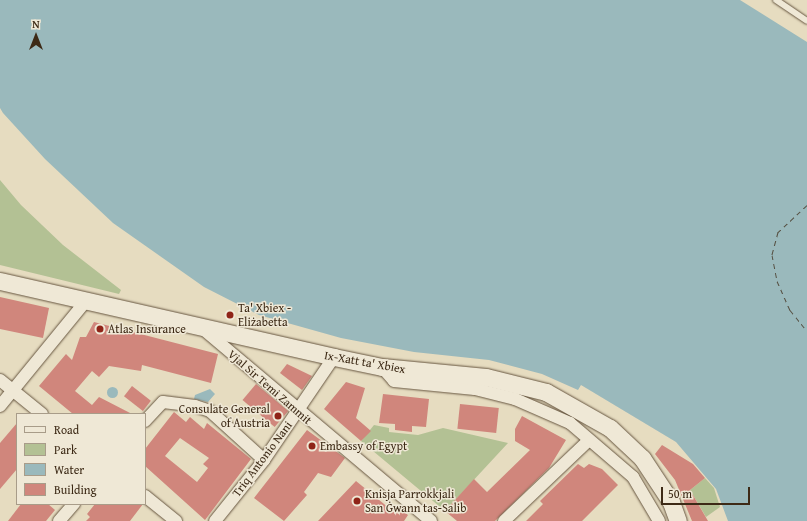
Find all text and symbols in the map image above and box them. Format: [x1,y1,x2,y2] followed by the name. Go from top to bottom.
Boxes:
[16,16,56,56] north arrow
[32,16,40,32] text: N
[238,301,291,329] place label: Ta' Xbiex - Eliżabetta
[225,310,235,320] marker: Ta' Xbiex - Eliżabetta
[108,322,186,336] place label: Atlas Insurance
[95,324,105,334] marker: Atlas Insurance
[225,347,315,427] street label: Vjal Sir Temi Zammit
[323,348,407,376] street label: Ix-Xatt ta' Xbiex
[179,402,270,430] place label: Consulate General of Austria
[273,411,283,421] marker: Consulate General of Austria
[16,413,146,505] legend
[229,418,295,500] street label: Triq Antonio Nani
[54,421,79,438] text: Road
[320,439,407,453] place label: Embassy of Egypt
[54,441,77,458] text: Park
[307,441,317,451] marker: Embassy of Egypt
[54,461,84,478] text: Water
[663,479,752,505] scale bar
[54,481,97,498] text: Building
[668,485,692,502] text: 50 m
[365,487,466,515] place label: Knisja Parrokkjali San Ġwann tas-Salib
[352,496,362,506] marker: Knisja Parrokkjali San Ġwann tas-Salib

